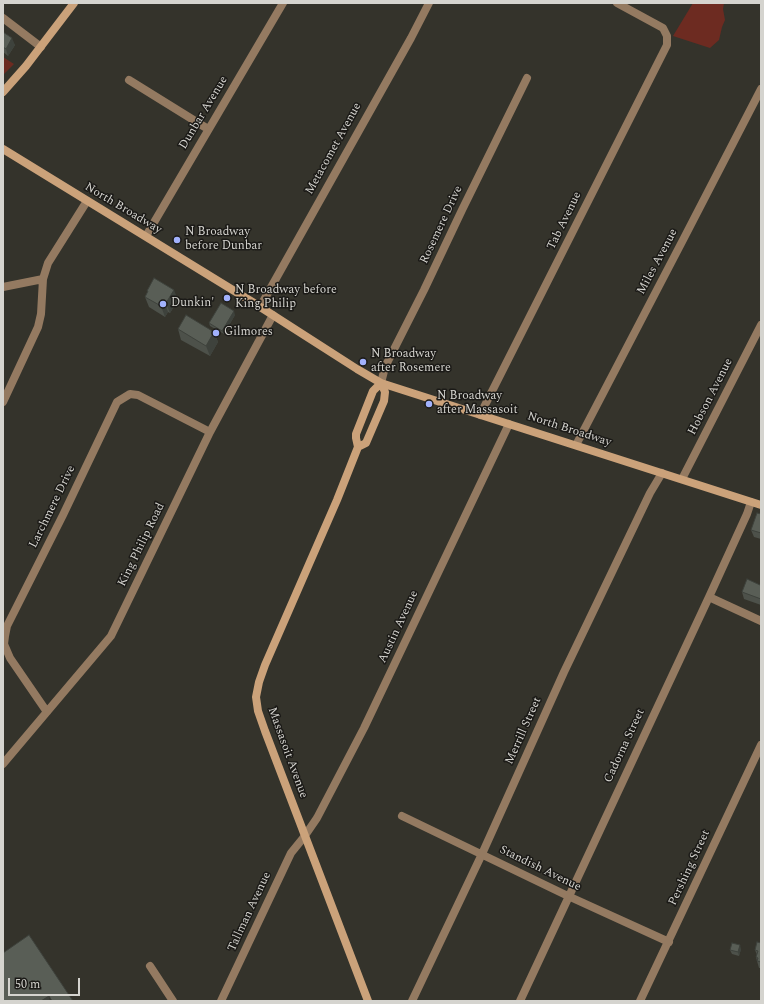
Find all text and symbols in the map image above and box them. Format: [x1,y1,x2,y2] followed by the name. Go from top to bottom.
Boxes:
[176,74,232,152] street label: Dunbar Avenue
[303,101,365,197] street label: Metacomet Avenue
[82,180,164,238] street label: North Broadway
[418,184,466,266] street label: Rosemere Drive
[545,190,585,252] street label: Tab Avenue
[185,226,262,254] place label: N Broadway before Dunbar
[635,227,681,297] street label: Miles Avenue
[172,235,182,245] marker: N Broadway before Dunbar
[235,284,337,312] place label: N Broadway before King Philip
[222,293,232,303] marker: N Broadway before King Philip
[171,297,214,311] place label: Dunkin'
[158,299,168,309] marker: Dunkin'
[224,326,273,340] place label: Gilmores
[211,328,221,338] marker: Gilmores
[371,348,451,376] place label: N Broadway after Rosemere
[685,356,737,438] street label: Hobson Avenue
[358,357,368,367] marker: N Broadway after Rosemere
[437,390,518,418] place label: N Broadway after Massasoit
[424,399,434,409] marker: N Broadway after Massasoit
[525,410,613,450] street label: North Broadway
[27,463,79,551] street label: Larchmere Drive
[116,501,168,589] street label: King Philip Road
[376,589,422,665] street label: Austin Avenue
[503,695,545,767] street label: Merrill Street
[264,706,310,800] street label: Massasoit Avenue
[602,707,648,785] street label: Cadorna Street
[666,828,714,908] street label: Pershing Street
[497,843,583,895] street label: Standish Avenue
[225,870,275,954] street label: Tallman Avenue
[10,970,82,996] scale bar
[15,975,40,994] text: 50 m

